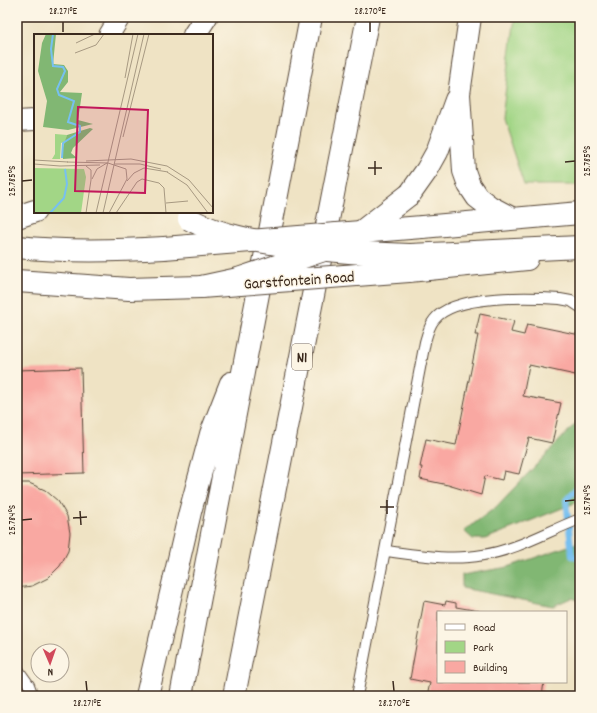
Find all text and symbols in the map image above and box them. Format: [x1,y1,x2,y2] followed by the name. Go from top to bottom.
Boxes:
[49,5,78,19] text: 28.271°E
[354,5,386,19] text: 28.270°E
[34,34,213,213] inset map
[581,146,595,176] text: 25.785°S
[6,166,20,196] text: 25.785°S
[243,266,355,297] street label: Garstfontein Road
[292,344,312,370] road number: N1
[581,485,595,515] text: 25.784°S
[6,505,20,535] text: 25.784°S
[437,611,567,683] legend
[473,620,495,637] text: Road
[473,640,494,657] text: Park
[30,643,70,683] north arrow
[473,660,508,677] text: Building
[47,663,53,679] text: N
[73,697,102,711] text: 28.271°E
[378,697,410,711] text: 28.270°E

